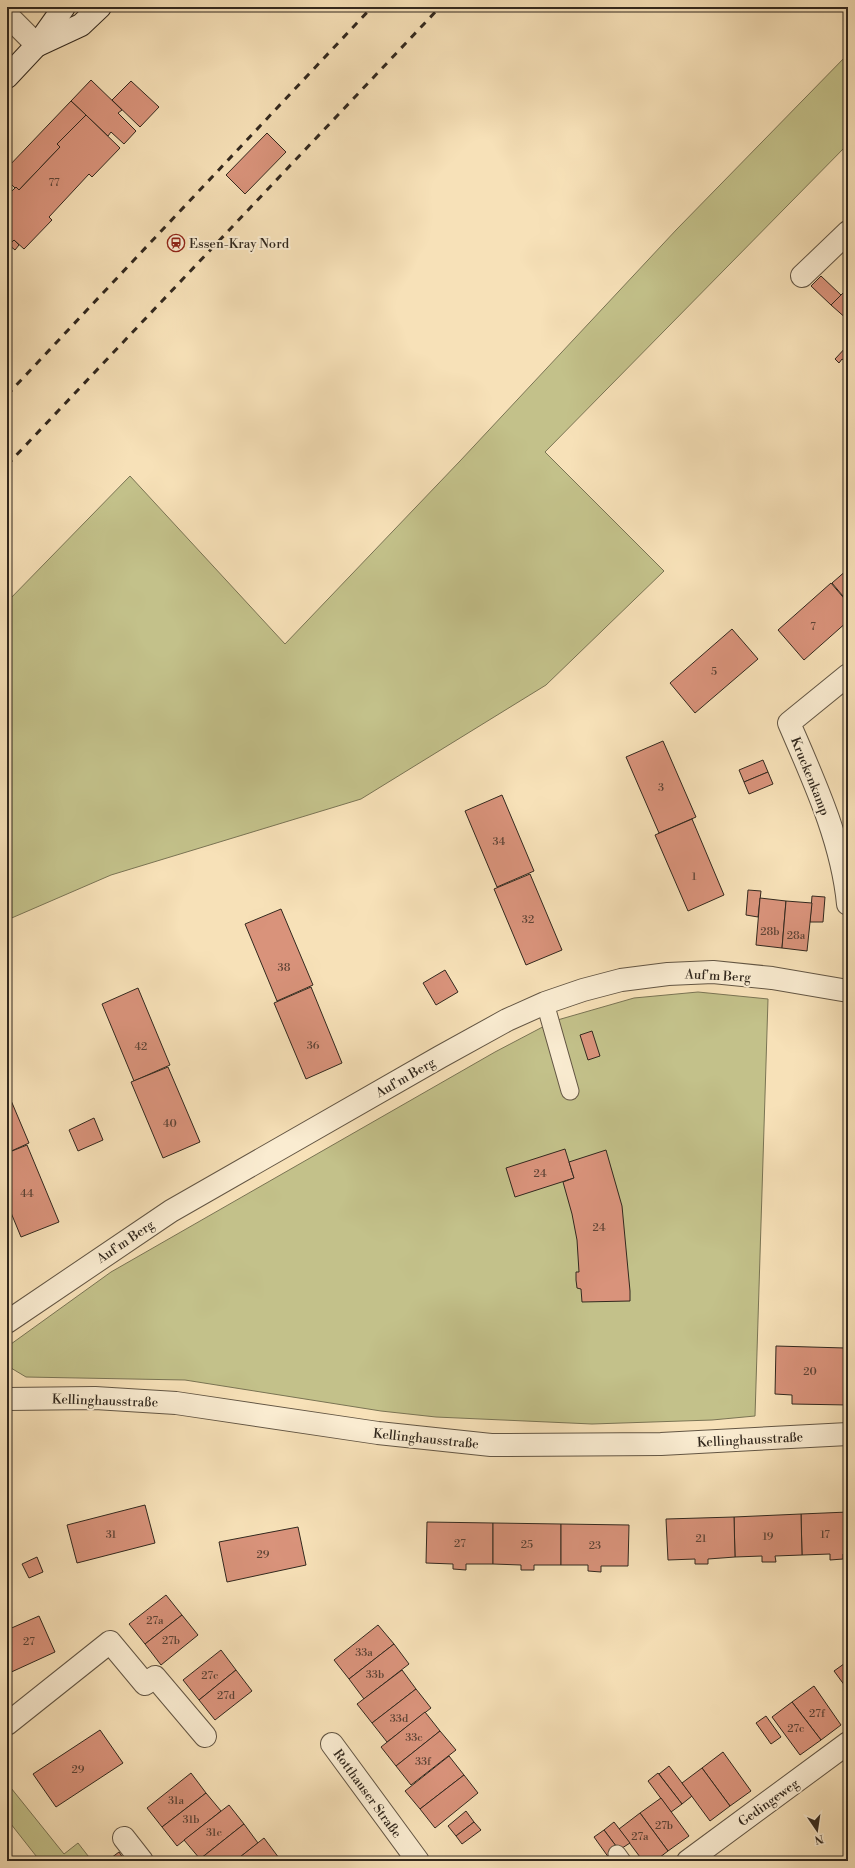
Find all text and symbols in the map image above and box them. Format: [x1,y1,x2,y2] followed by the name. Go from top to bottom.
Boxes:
[48,176,60,190] house number: 77
[166,233,186,253] station icon: Essen-Kray Nord
[189,236,290,252] place label: Essen-Kray Nord
[810,620,816,634] house number: 7
[711,665,717,679] house number: 5
[787,735,833,818] street label: Kruckenkamp
[658,781,664,795] house number: 3
[493,835,506,849] house number: 34
[692,870,697,884] house number: 1
[522,913,534,927] house number: 32
[760,925,780,939] house number: 28b
[787,929,806,943] house number: 28a
[278,961,291,975] house number: 38
[684,966,752,986] street label: Auf'm Berg
[307,1039,320,1053] house number: 36
[135,1040,147,1054] house number: 42
[372,1054,438,1102] street label: Auf'm Berg
[163,1117,177,1131] house number: 40
[534,1167,547,1181] house number: 24
[20,1187,34,1201] house number: 44
[93,1217,158,1267] street label: Auf'm Berg
[593,1221,606,1235] house number: 24
[803,1365,817,1379] house number: 20
[52,1391,159,1411] street label: Kellinghausstraße
[372,1425,480,1453] street label: Kellinghausstraße
[697,1429,804,1451] street label: Kellinghausstraße
[106,1528,117,1542] house number: 31
[820,1528,830,1542] house number: 17
[762,1530,774,1544] house number: 19
[695,1532,707,1546] house number: 21
[454,1537,466,1551] house number: 27
[521,1538,533,1552] house number: 25
[589,1539,601,1553] house number: 23
[257,1548,270,1562] house number: 29
[146,1614,164,1628] house number: 27a
[162,1634,180,1648] house number: 27b
[23,1635,35,1649] house number: 27
[355,1646,373,1660] house number: 33a
[366,1668,384,1682] house number: 33b
[201,1669,219,1683] house number: 27c
[217,1689,236,1703] house number: 27d
[809,1707,826,1721] house number: 27f
[390,1712,409,1726] house number: 33d
[787,1722,805,1736] house number: 27e
[405,1731,423,1745] house number: 33e
[330,1746,405,1841] street label: Rotthauser Straße
[415,1755,432,1769] house number: 33f
[72,1763,85,1777] house number: 29
[735,1775,802,1830] street label: Gedingeweg
[168,1794,184,1808] house number: 31a
[797,1810,837,1850] north arrow
[183,1813,199,1827] house number: 31b
[655,1819,673,1833] house number: 27b
[206,1826,222,1840] house number: 31c
[631,1830,649,1844] house number: 27a
[813,1831,825,1847] text: N

